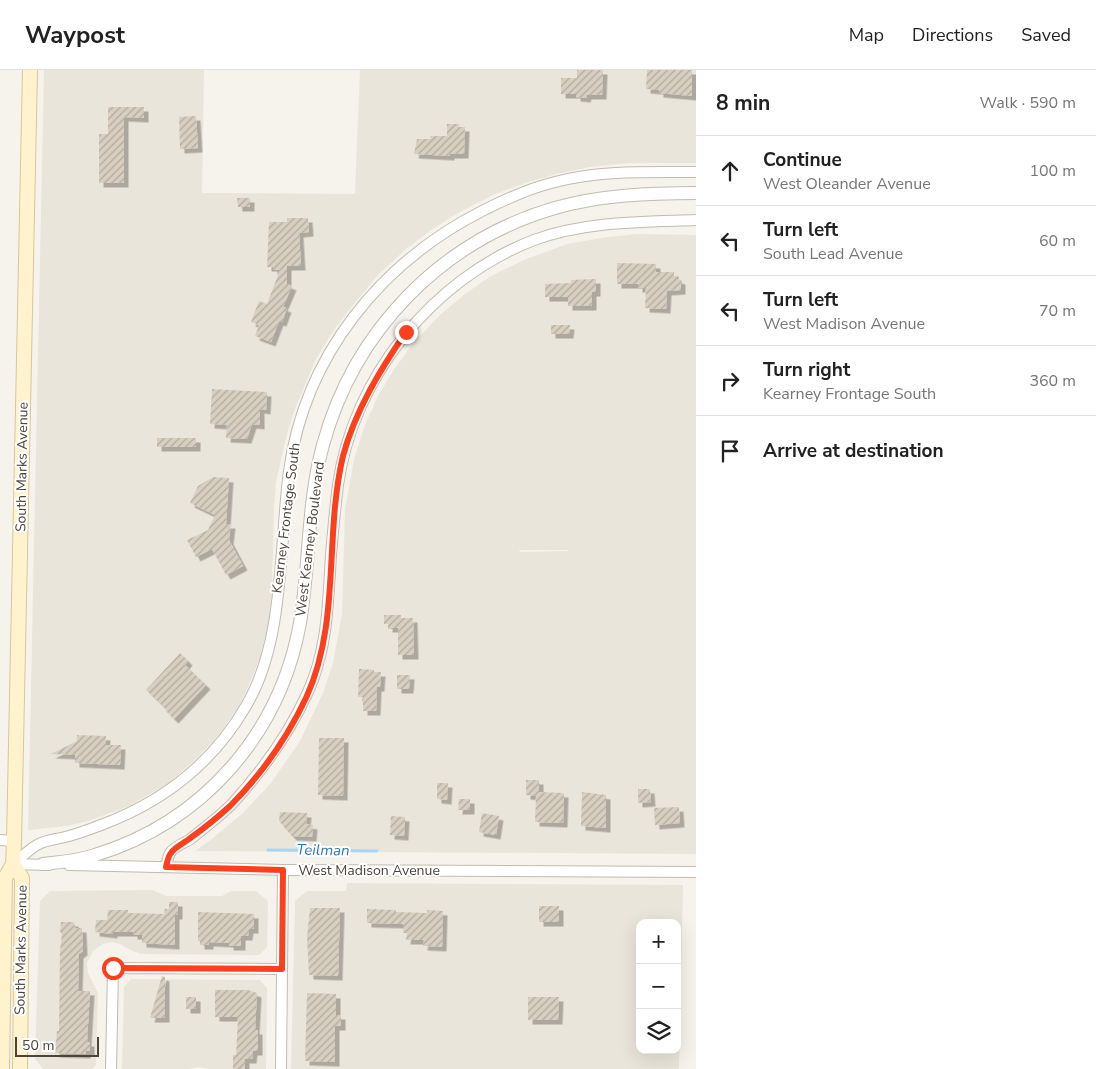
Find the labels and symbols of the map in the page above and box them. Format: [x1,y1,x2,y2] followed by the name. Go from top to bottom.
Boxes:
[395,321,418,344] route end
[11,402,33,532] street label: South Marks Avenue
[267,442,305,594] street label: Kearney Frontage South
[291,460,329,618] street label: West Kearney Boulevard
[296,840,350,860] water label: Teilman
[298,861,440,880] street label: West Madison Avenue
[10,885,32,1015] street label: South Marks Avenue
[102,957,125,980] route start
[15,1034,99,1057] scale bar

